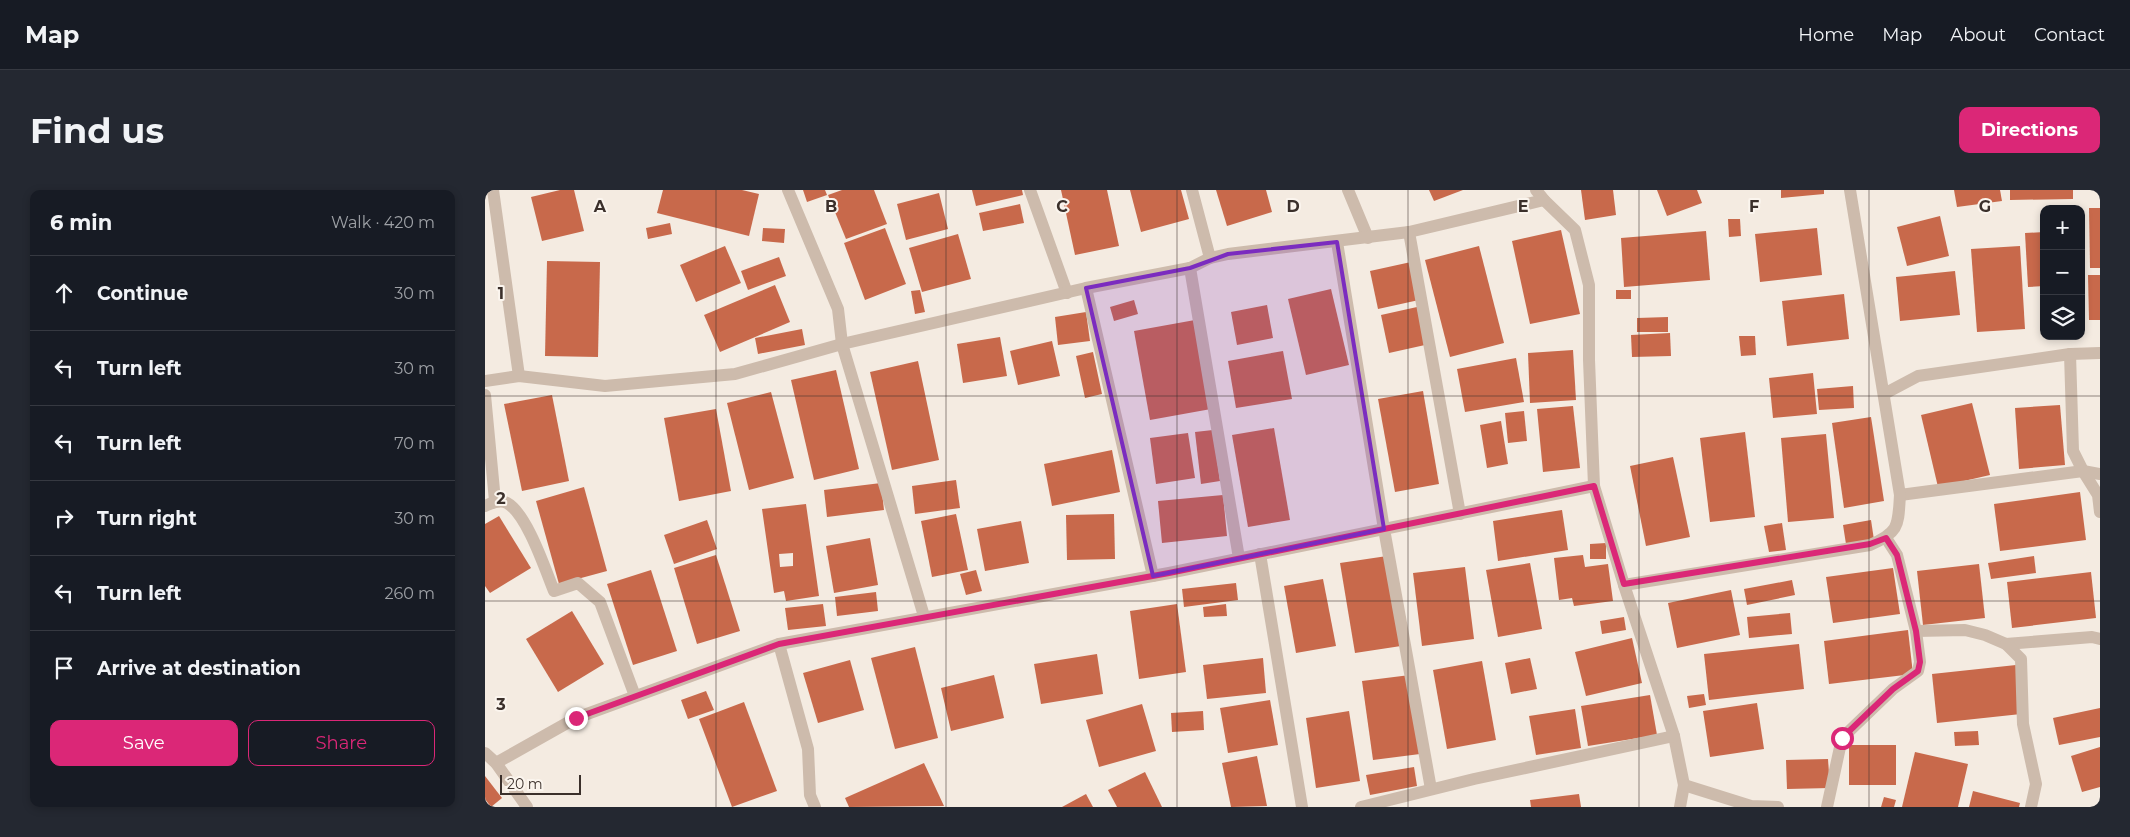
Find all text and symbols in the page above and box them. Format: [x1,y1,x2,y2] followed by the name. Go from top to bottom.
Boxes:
[25,20,79,49] text: Map
[1798,24,1854,46] text: Home
[1882,24,1922,46] text: Map
[1950,24,2006,46] text: About
[2034,24,2105,46] text: Contact
[1959,107,2100,153] button: Directions
[30,109,164,152] text: Find us
[593,197,607,216] text: A
[825,197,837,216] text: B
[1056,197,1068,216] text: C
[1286,197,1300,216] text: D
[1518,197,1528,216] text: E
[1749,197,1759,216] text: F
[1979,197,1991,216] text: G
[2040,205,2085,340] map controls
[2040,205,2085,250] button: +
[50,210,112,235] text: 6 min
[331,213,435,232] text: Walk · 420 m
[2040,250,2085,295] button: −
[50,279,78,307] icon: ahead
[97,282,188,305] text: Continue
[394,284,435,303] text: 30 m
[498,284,504,303] text: 1
[2040,295,2085,340] button: layers
[50,354,78,382] icon: left
[97,357,182,380] text: Turn left
[394,359,435,378] text: 30 m
[50,429,78,457] icon: left
[97,432,182,455] text: Turn left
[394,434,435,453] text: 70 m
[496,489,506,508] text: 2
[50,504,78,532] icon: right
[97,507,197,530] text: Turn right
[394,509,435,528] text: 30 m
[50,579,78,607] icon: left
[97,582,182,605] text: Turn left
[384,584,435,603] text: 260 m
[50,654,78,682] icon: arrive
[97,657,301,680] text: Arrive at destination
[495,695,506,714] text: 3
[565,707,588,730] route end
[50,720,238,766] button: Save
[248,720,435,766] button: Share
[1831,727,1854,750] route start
[500,772,581,795] scale bar
[507,775,543,793] text: 20 m

